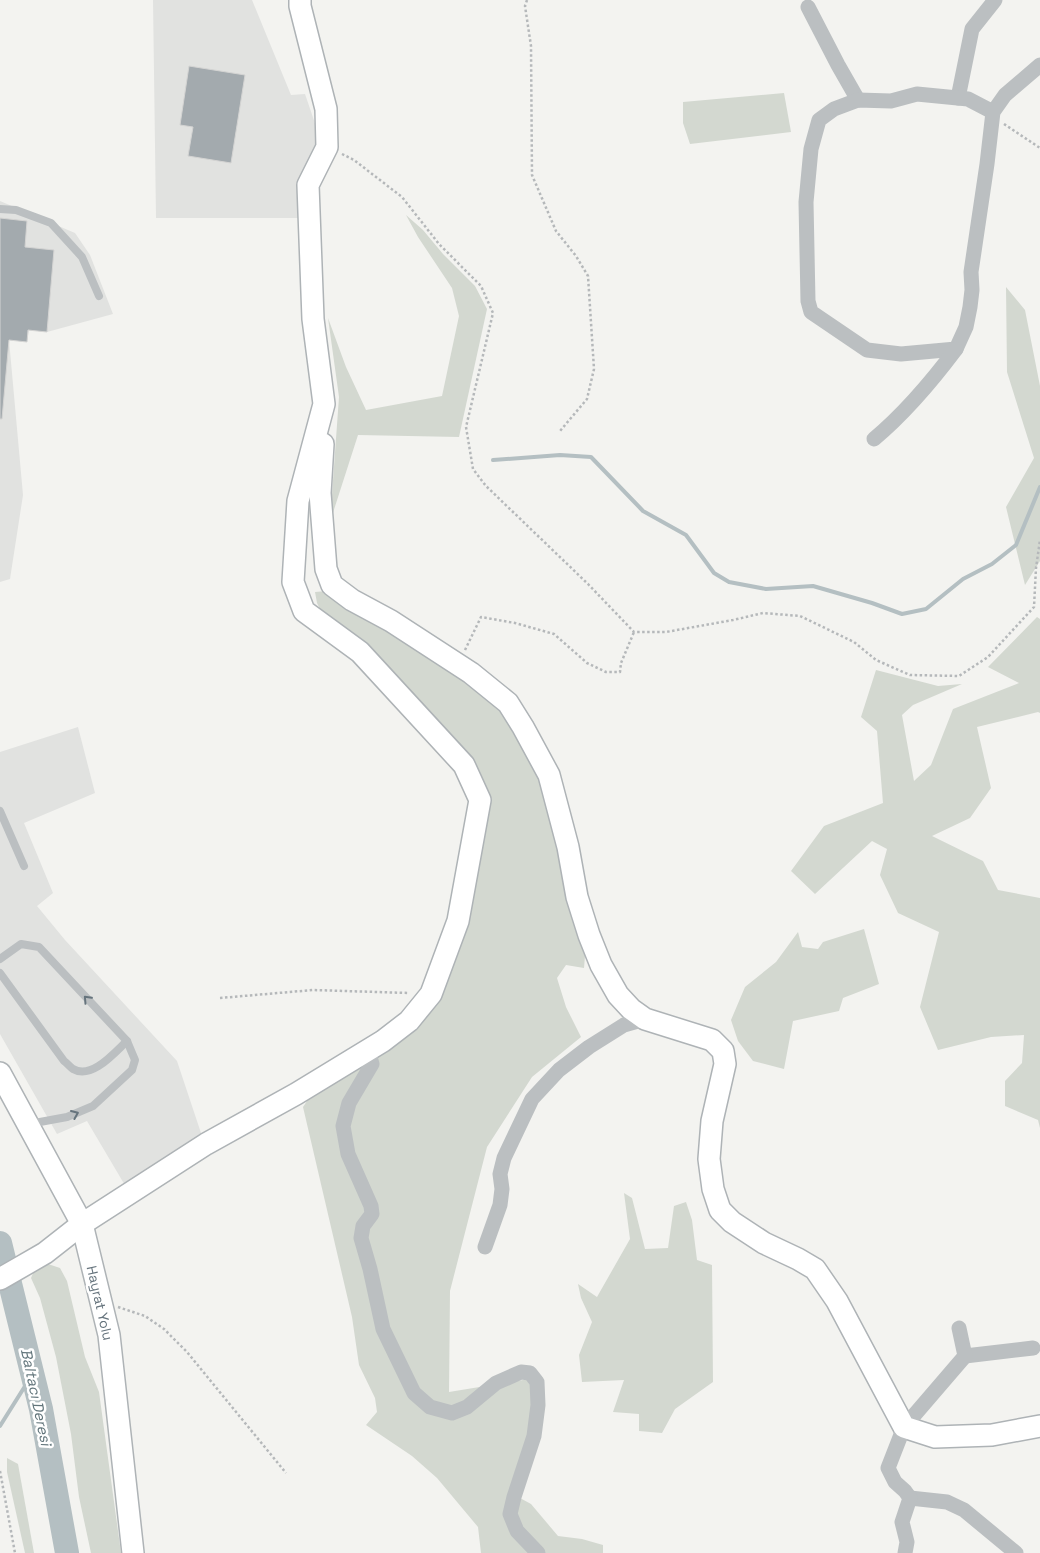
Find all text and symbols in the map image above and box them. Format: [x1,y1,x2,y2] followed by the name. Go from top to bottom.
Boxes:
[84,996,93,1005] one-way arrow
[70,1110,79,1120] one-way arrow
[83,1264,117,1342] street label: Hayrat Yolu
[17,1347,57,1449] water label: Baltacı Deresi

